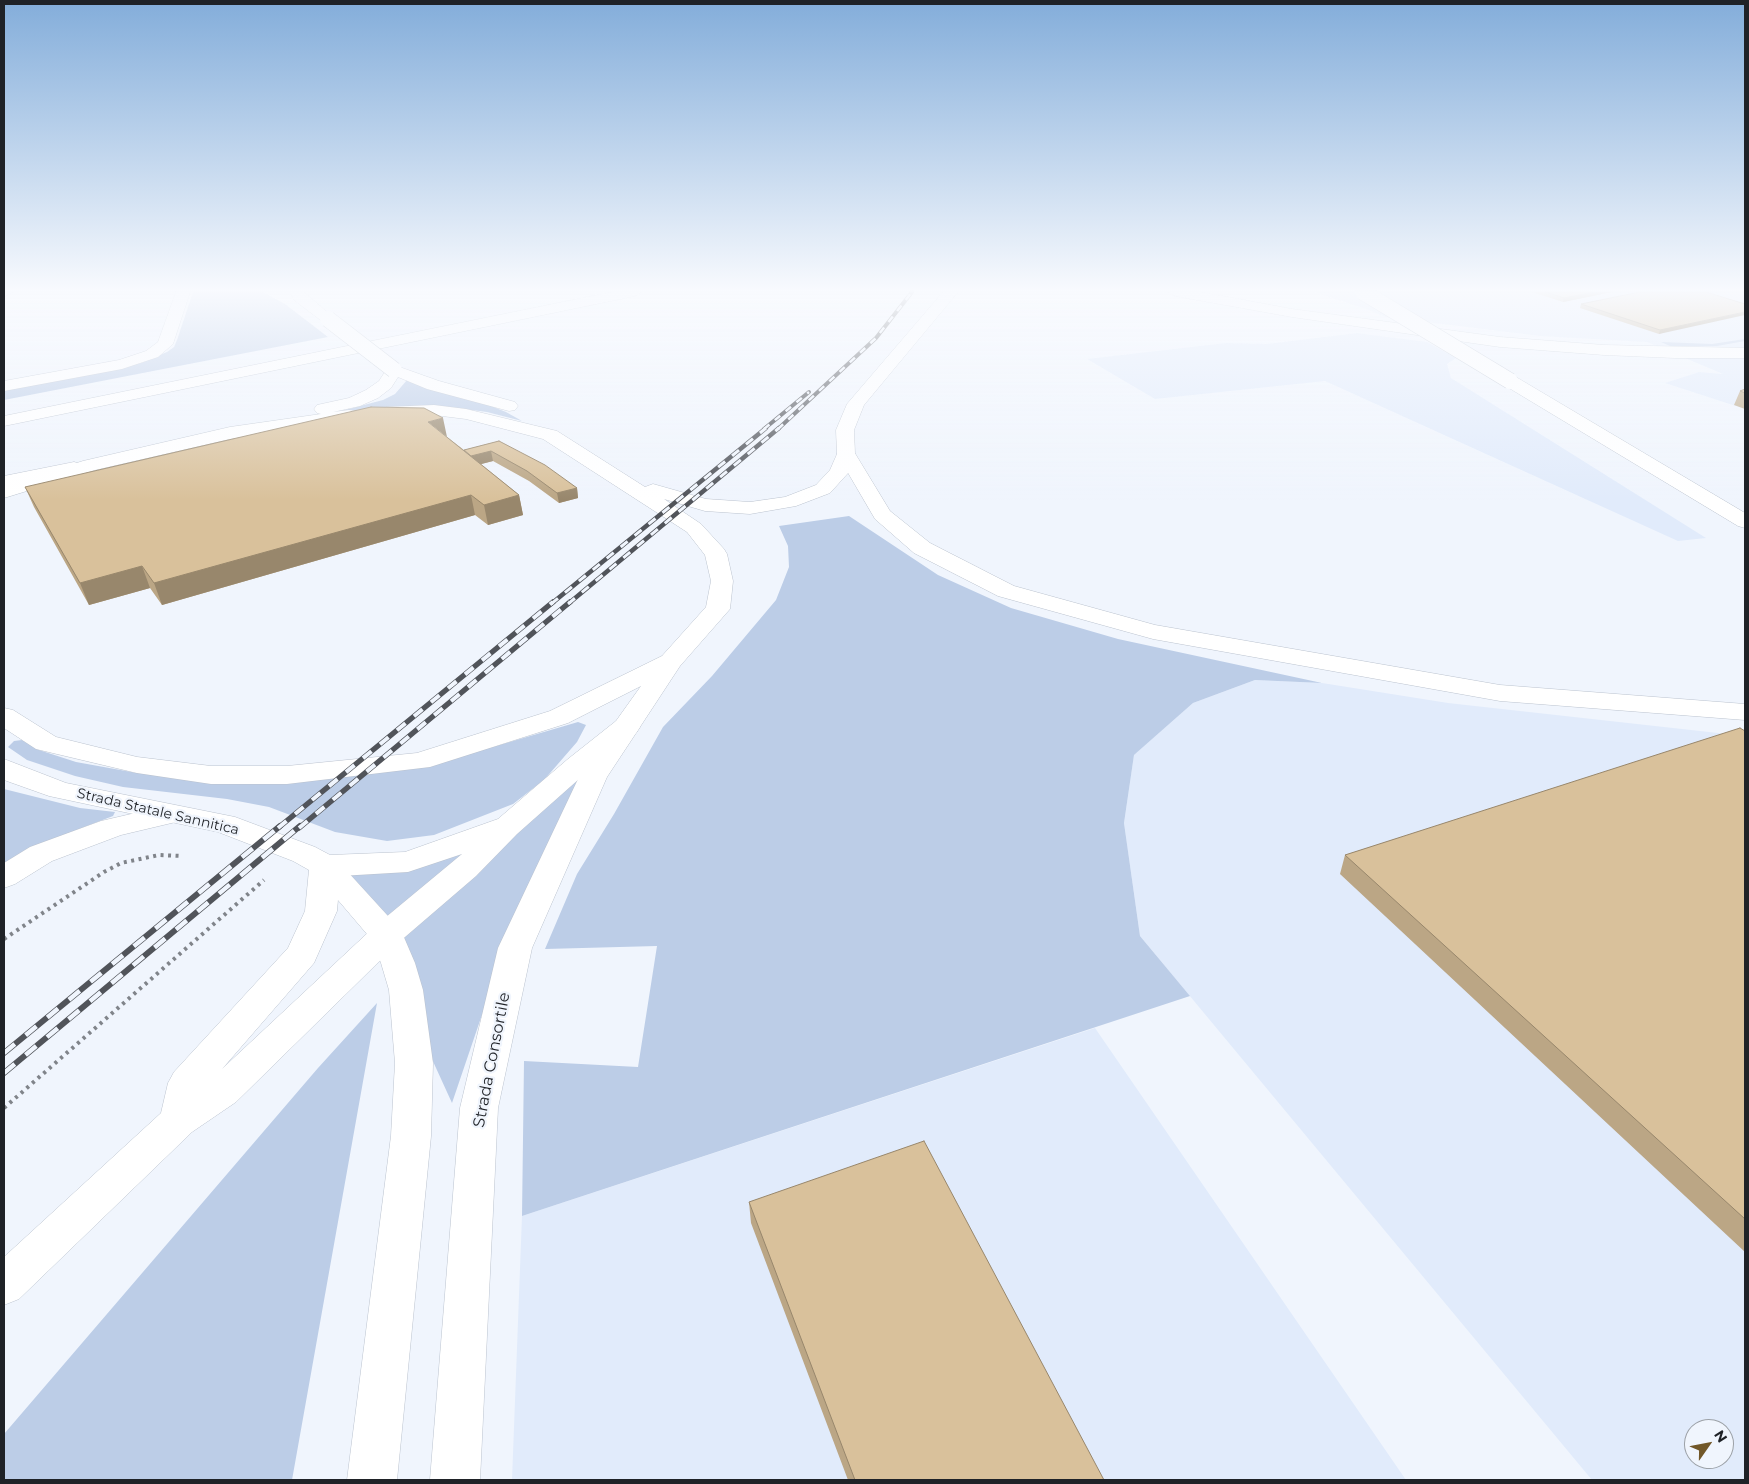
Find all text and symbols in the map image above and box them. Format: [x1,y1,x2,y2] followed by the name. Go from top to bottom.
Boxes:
[75,785,241,839] street label: Strada Statale Sannitica
[469,991,515,1129] street label: Strada Consortile
[1684,1419,1734,1469] north arrow
[1710,1427,1731,1446] text: N

